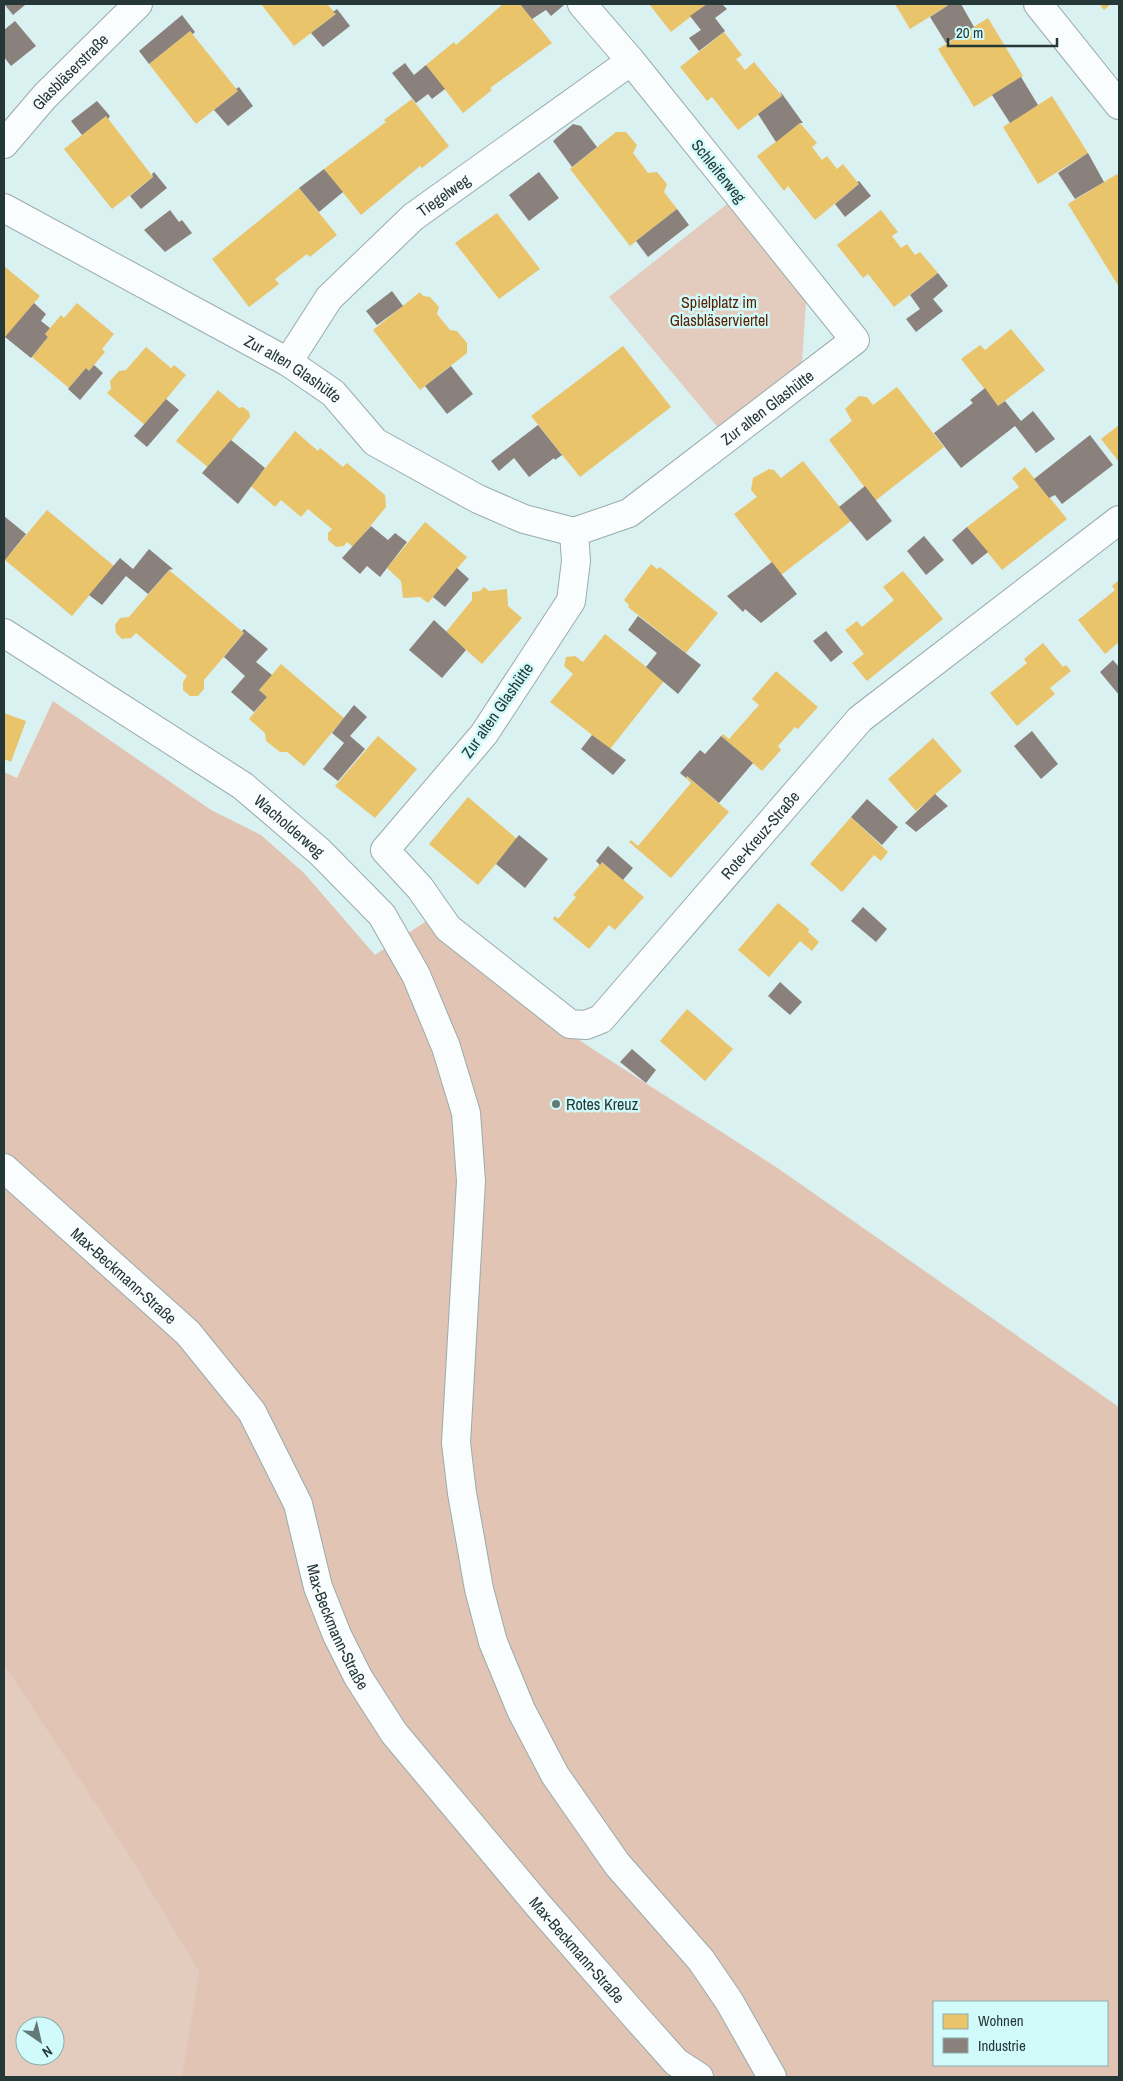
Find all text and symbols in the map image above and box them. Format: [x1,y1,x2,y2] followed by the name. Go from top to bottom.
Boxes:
[948,15,1057,47] scale bar
[956,22,983,43] text: 20 m
[27,29,113,115] street label: Glasbläserstraße
[687,135,752,208] street label: Schleiferweg
[412,168,475,222] street label: Tiegelweg
[670,291,768,331] park label: Spielplatz im Glasbläserviertel
[241,329,347,407] street label: Zur alten Glashütte
[716,365,818,450] street label: Zur alten Glashütte
[456,658,538,762] street label: Zur alten Glashütte
[716,786,804,884] street label: Rote-Kreuz-Straße
[250,789,330,863] street label: Wacholderweg
[566,1093,639,1115] place label: Rotes Kreuz
[550,1098,562,1110] marker: Rotes Kreuz
[66,1222,181,1329] street label: Max-Beckmann-Straße
[302,1562,374,1694] street label: Max-Beckmann-Straße
[524,1892,630,2008] street label: Max-Beckmann-Straße
[933,2001,1108,2066] legend
[978,2010,1024,2031] text: Wohnen
[15,2016,65,2066] north arrow
[978,2035,1026,2056] text: Industrie
[39,2042,56,2062] text: N

